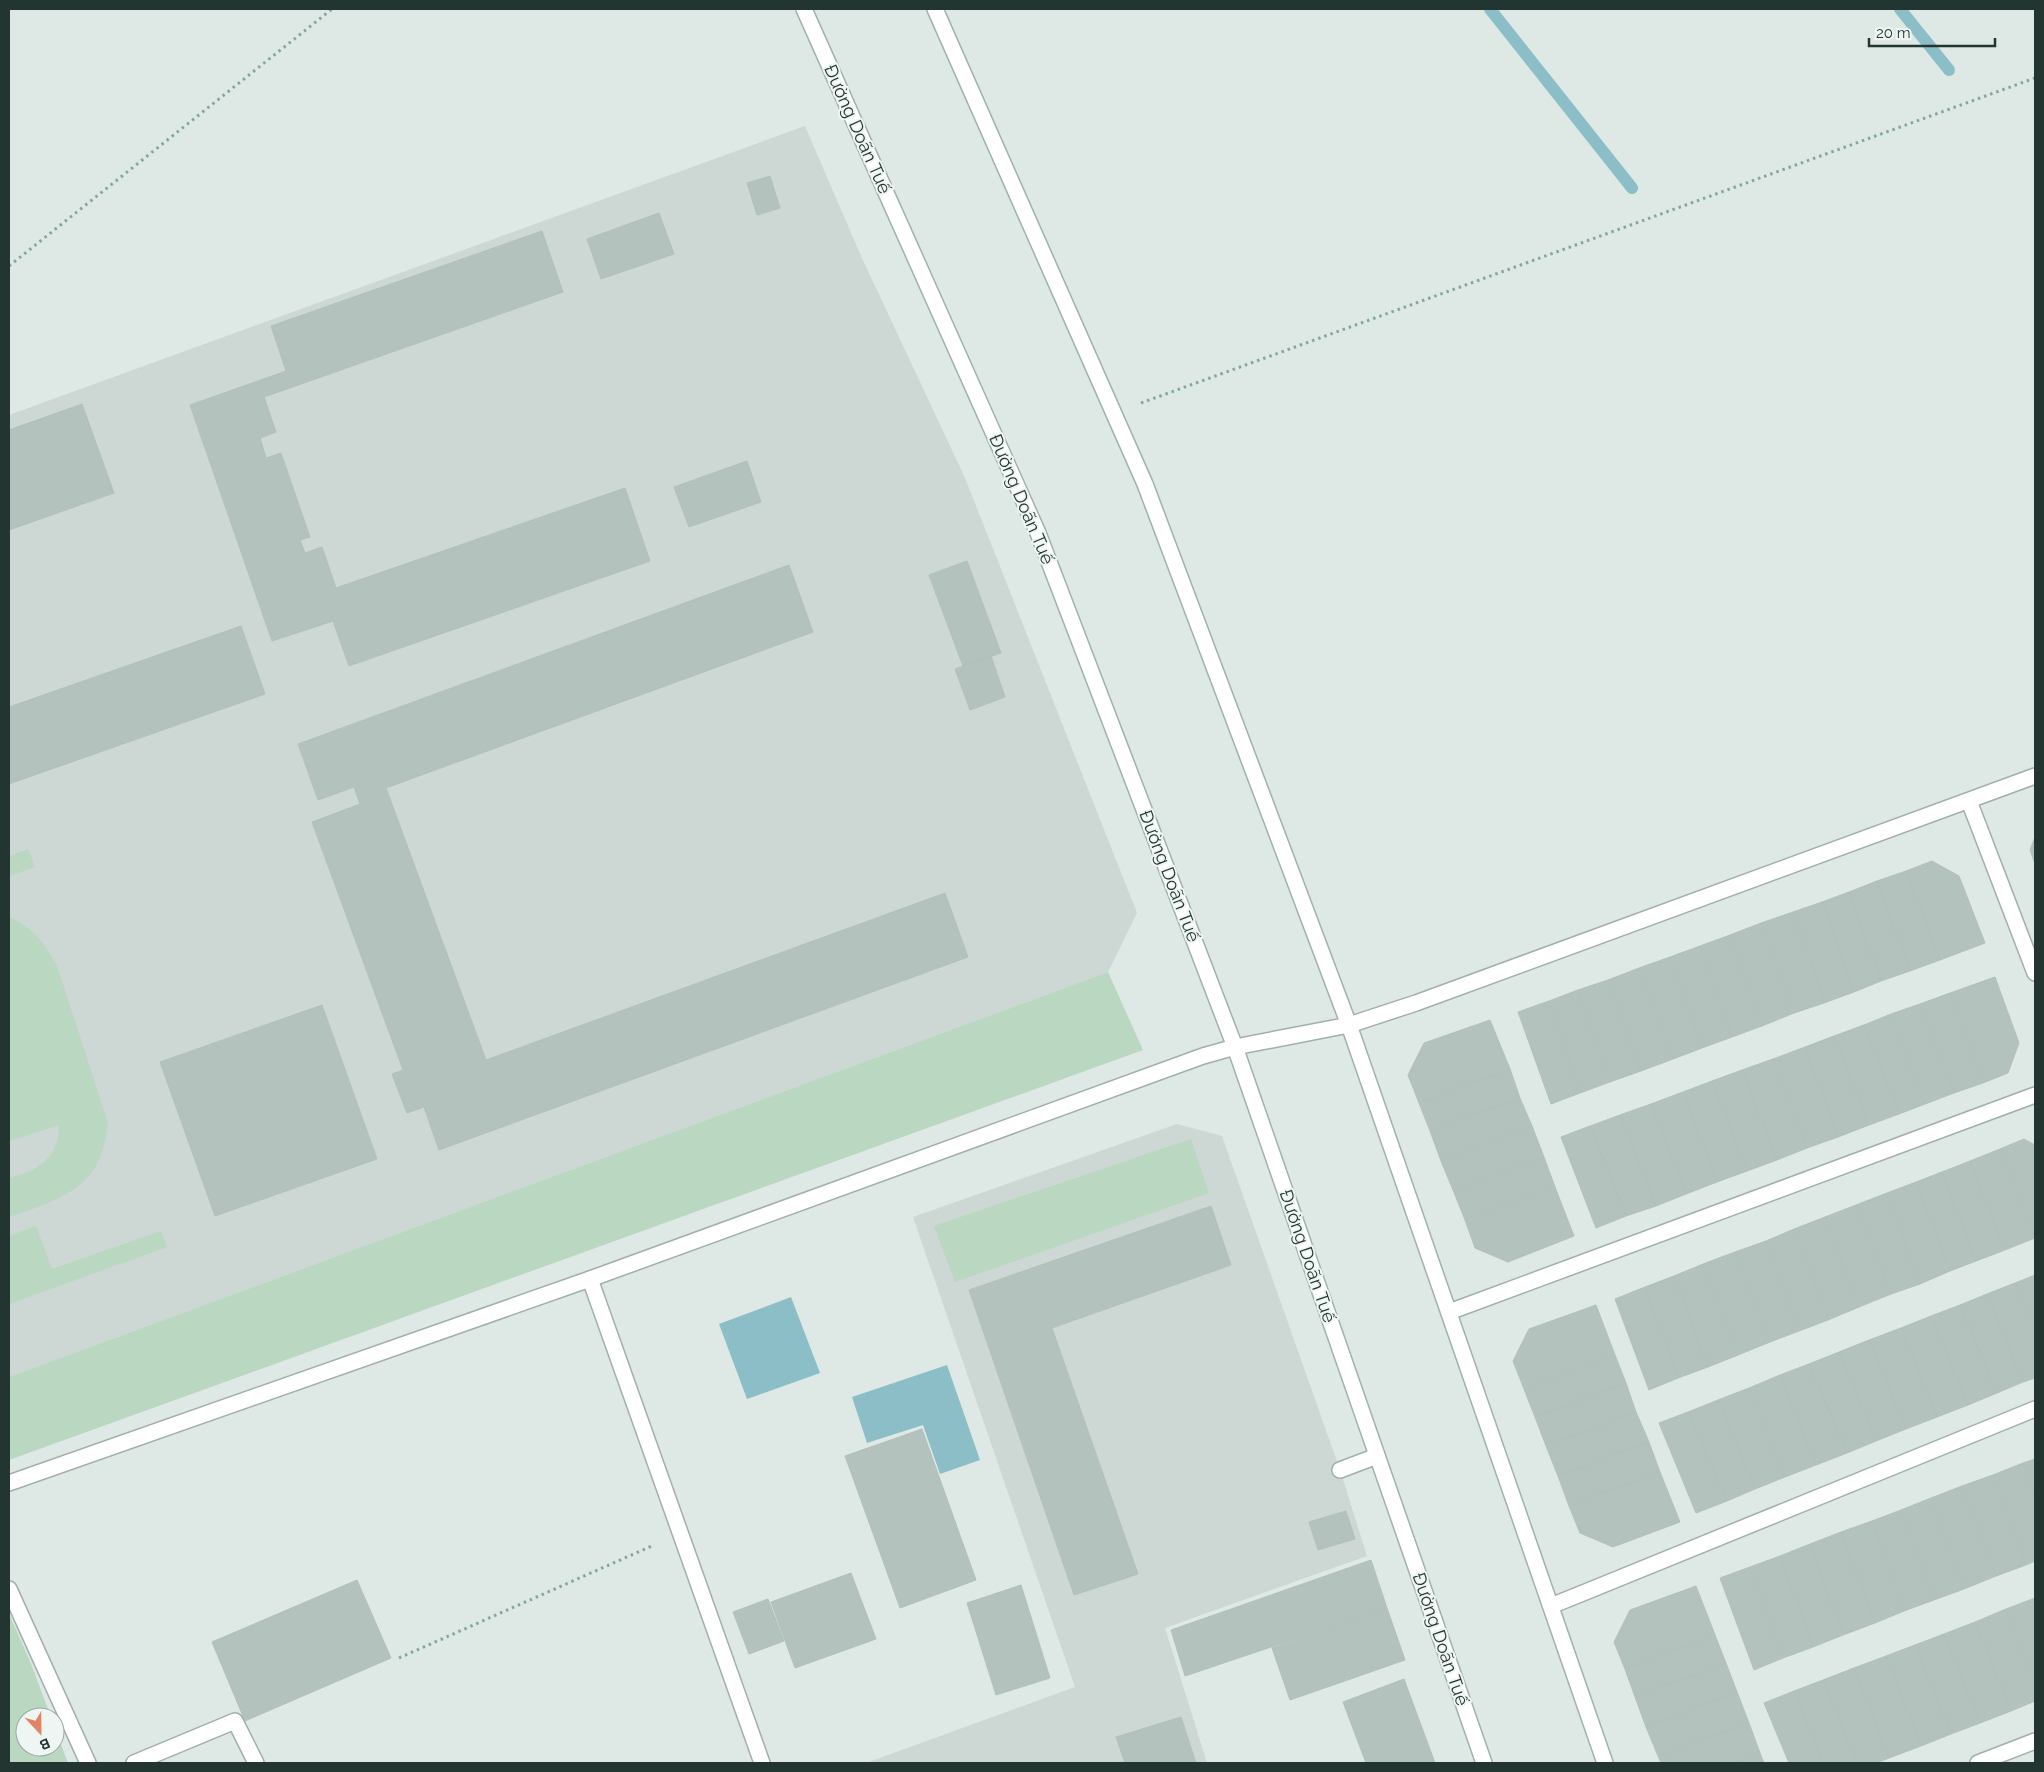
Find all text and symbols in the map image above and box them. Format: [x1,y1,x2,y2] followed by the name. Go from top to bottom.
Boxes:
[1869,15,1995,47] scale bar
[1876,24,1911,42] text: 20 m
[820,61,896,197] street label: Đường Doãn Tuế
[985,431,1059,568] street label: Đường Doãn Tuế
[1135,807,1205,945] street label: Đường Doãn Tuế
[1275,1187,1341,1326] street label: Đường Doãn Tuế
[1408,1570,1474,1709] street label: Đường Doãn Tuế
[15,1707,65,1757] north arrow
[37,1735,52,1753] text: B

